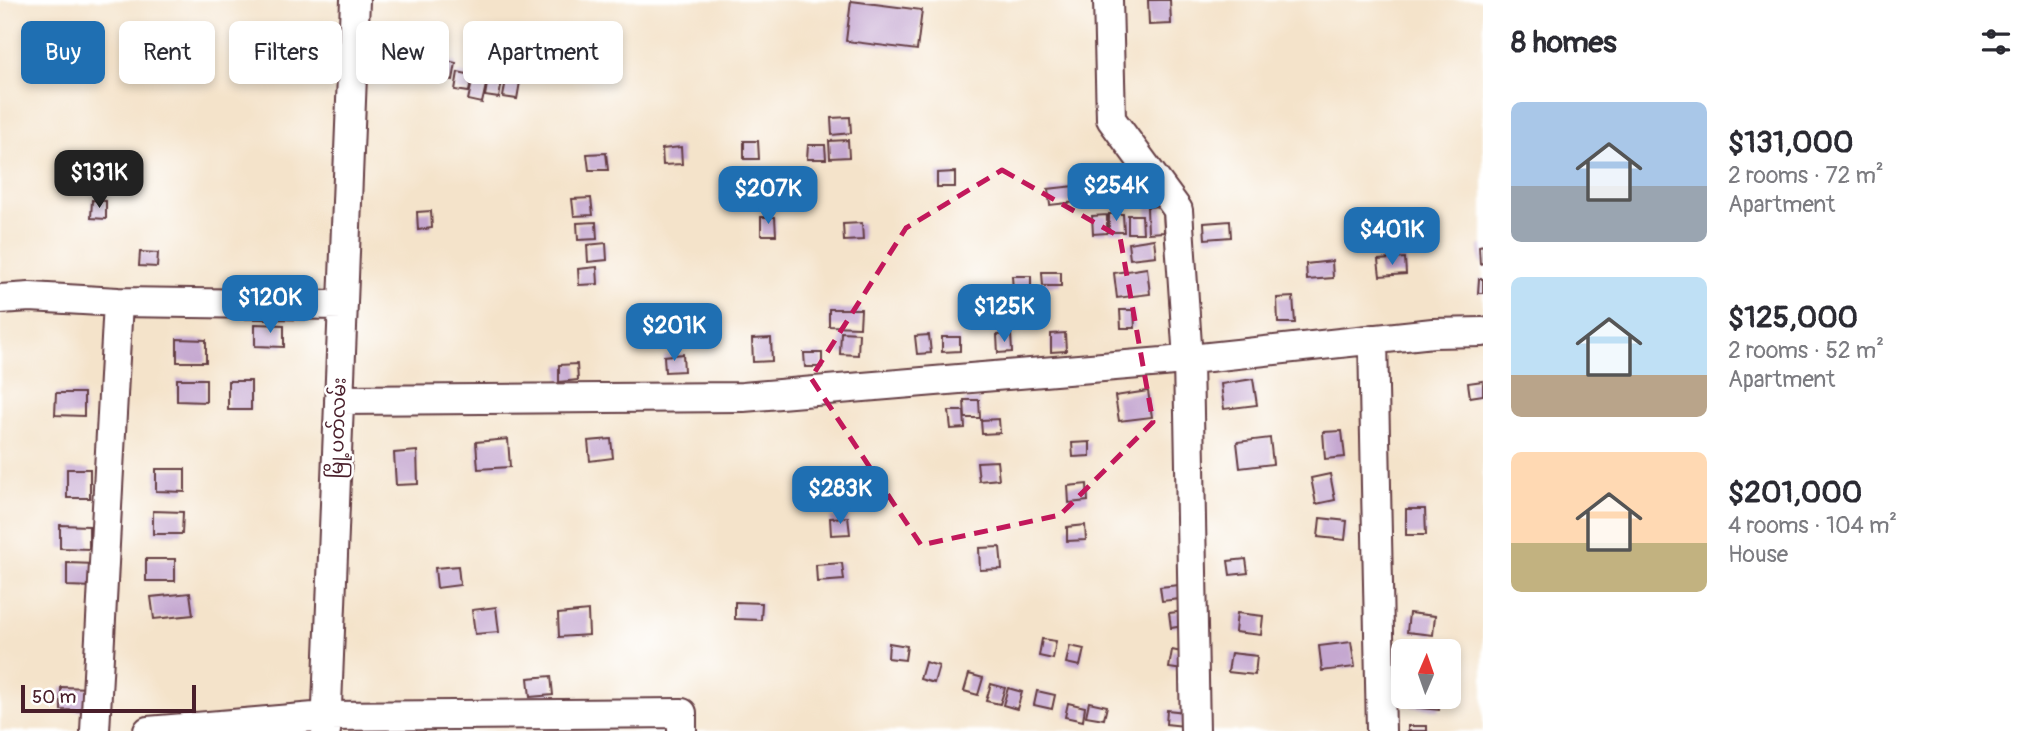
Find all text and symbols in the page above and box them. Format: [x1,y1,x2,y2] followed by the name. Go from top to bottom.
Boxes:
[21,21,105,84] chip: Buy
[119,21,215,84] chip: Rent
[229,21,342,84] chip: Filters
[356,21,449,84] chip: New
[463,21,623,84] chip: Apartment
[1977,23,2015,61] icon: filters
[1511,24,1617,61] text: 8 homes
[1728,124,1854,161] text: $131,000
[1567,130,1651,214] icon: home
[50,150,148,210] pin: $131K
[70,158,128,187] text: $131K
[1728,161,1884,190] text: 2 rooms · 72 m²
[1067,164,1165,223] pin: $254K
[719,166,817,226] pin: $207K
[1084,171,1149,200] text: $254K
[734,174,802,203] text: $207K
[1728,190,1835,219] text: Apartment
[1343,208,1441,267] pin: $401K
[1360,215,1424,244] text: $401K
[221,276,319,335] pin: $120K
[238,283,302,312] text: $120K
[955,284,1053,344] pin: $125K
[974,292,1034,321] text: $125K
[1728,299,1858,336] text: $125,000
[625,304,723,363] pin: $201K
[1567,305,1651,389] icon: home
[642,311,706,340] text: $201K
[1728,336,1884,365] text: 2 rooms · 52 m²
[1728,365,1835,394] text: Apartment
[321,377,355,479] street label: မြို့ပတ်လမ်း
[791,466,889,526] pin: $283K
[808,474,872,503] text: $283K
[1728,474,1862,511] text: $201,000
[1567,480,1651,564] icon: home
[1728,511,1897,540] text: 4 rooms · 104 m²
[1728,540,1788,569] text: House
[1391,639,1461,709] north arrow
[1391,639,1461,709] map controls
[21,682,196,714] scale bar
[32,685,76,709] text: 50 m

